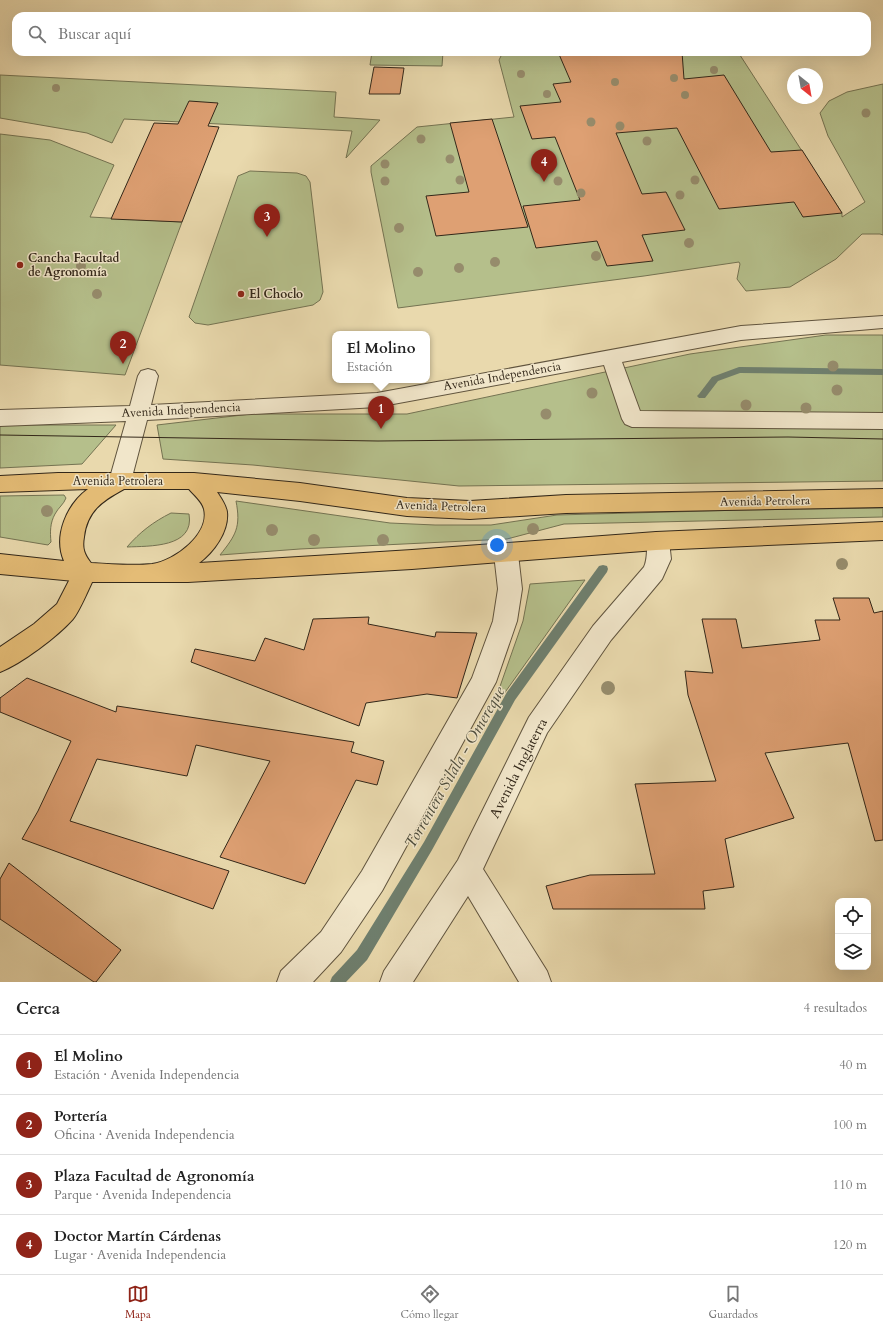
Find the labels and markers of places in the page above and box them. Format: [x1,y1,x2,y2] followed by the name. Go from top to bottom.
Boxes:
[531,149,557,182] pin: 4
[254,204,280,237] pin: 3
[28,250,120,280] place label: Cancha Facultad de Agronomía
[15,260,25,270] marker: Cancha Facultad de Agronomía
[249,286,303,302] place label: El Choclo
[236,289,246,299] marker: El Choclo
[110,331,136,364] pin: 2
[368,396,394,429] pin: 1

